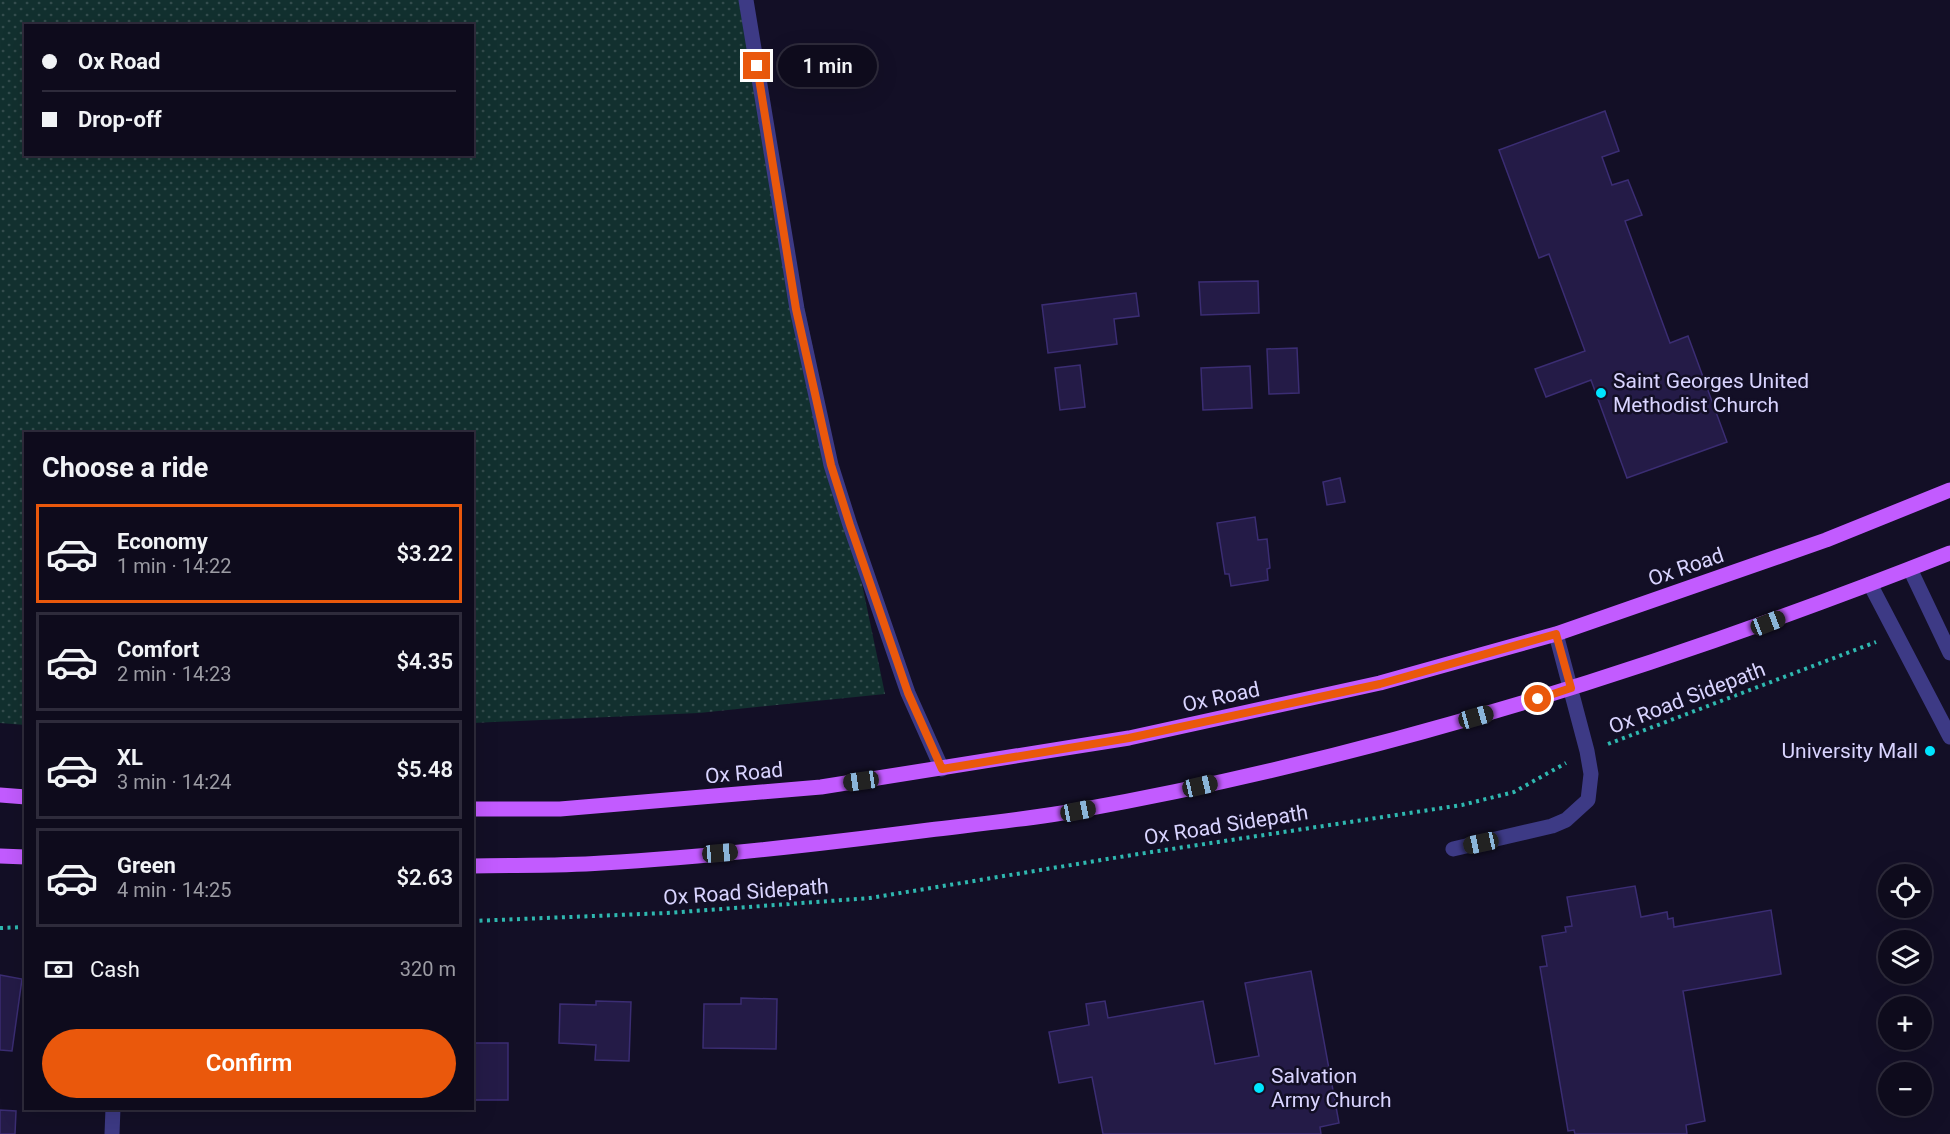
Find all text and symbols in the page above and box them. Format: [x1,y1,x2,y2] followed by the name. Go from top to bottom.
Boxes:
[778,45,877,87] callout: 1 min
[78,49,161,74] text: Ox Road
[743,52,770,79] route end
[802,54,853,78] text: 1 min
[78,107,162,132] text: Drop-off
[1613,369,1809,417] place label: Saint Georges United Methodist Church
[1594,386,1608,400] marker: Saint Georges United Methodist Church
[42,452,208,484] text: Choose a ride
[45,527,99,581] icon: car
[117,529,208,554] text: Economy
[396,541,453,566] text: $3.22
[1645,543,1727,591] street label: Ox Road
[117,554,232,578] text: 1 min · 14:22
[1748,608,1788,638] car
[45,635,99,689] icon: car
[117,637,199,662] text: Comfort
[396,649,453,674] text: $4.35
[1605,657,1769,739] street label: Ox Road Sidepath
[117,662,232,686] text: 2 min · 14:23
[1180,677,1262,717] street label: Ox Road
[1524,685,1551,712] route start
[1456,703,1496,731] car
[1781,739,1918,763] place label: University Mall
[45,743,99,797] icon: car
[1923,744,1937,758] marker: University Mall
[117,745,143,770] text: XL
[396,757,453,782] text: $5.48
[704,758,784,788] street label: Ox Road
[117,770,232,794] text: 3 min · 14:24
[842,770,880,792] car
[1180,773,1220,799] car
[1059,799,1097,823] car
[1142,800,1310,850] street label: Ox Road Sidepath
[1462,830,1500,856] car
[701,842,739,864] car
[45,851,99,905] icon: car
[117,853,176,878] text: Green
[1878,864,1932,1116] map controls
[1878,864,1932,918] button: locate
[396,865,453,890] text: $2.63
[663,874,829,910] street label: Ox Road Sidepath
[117,878,232,902] text: 4 min · 14:25
[1878,930,1932,984] button: layers
[42,953,75,986] icon: cash
[90,957,140,982] text: Cash
[400,957,456,981] text: 320 m
[1878,996,1932,1050] button: +
[42,1029,456,1098] button: Confirm
[1878,1062,1932,1116] button: −
[1271,1064,1392,1112] place label: Salvation Army Church
[1252,1081,1266,1095] marker: Salvation Army Church

